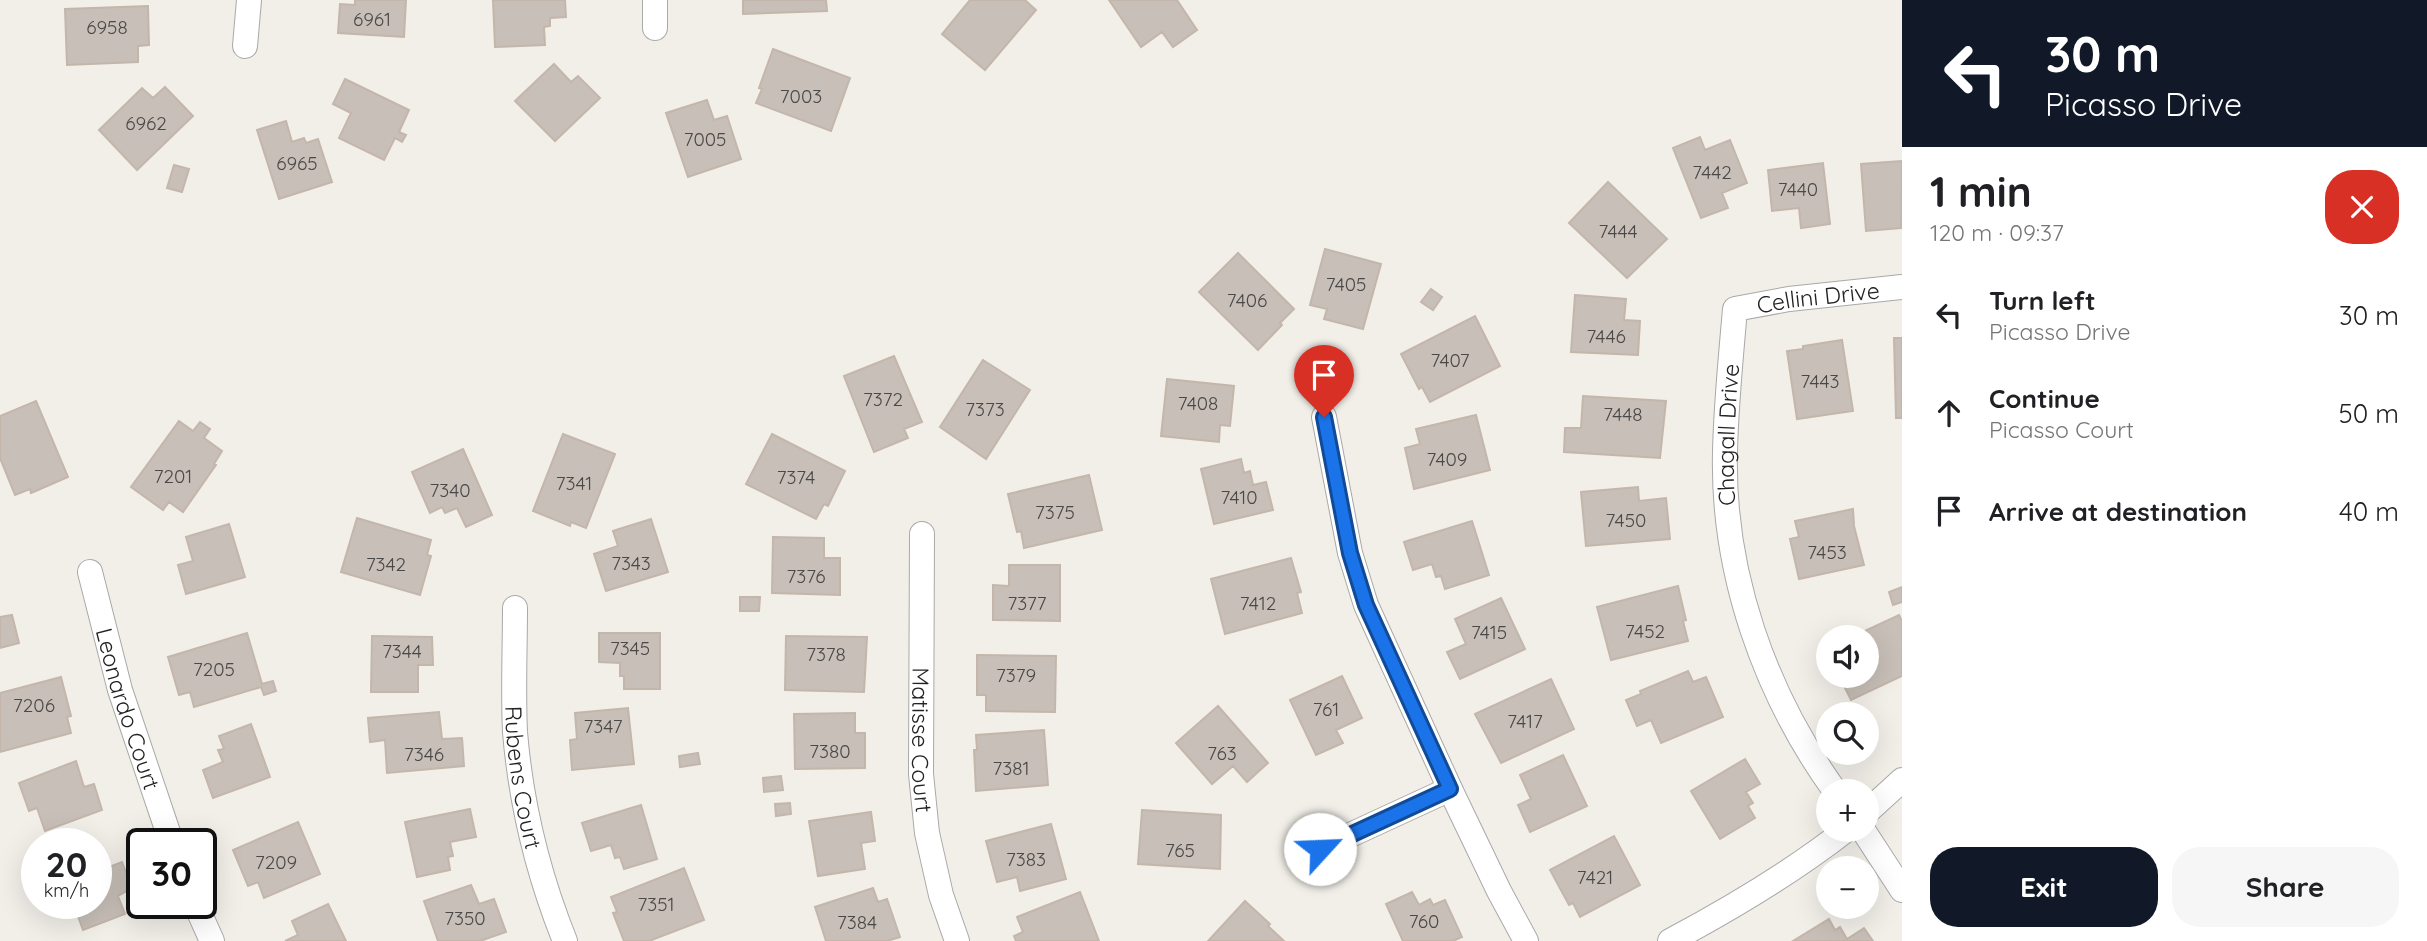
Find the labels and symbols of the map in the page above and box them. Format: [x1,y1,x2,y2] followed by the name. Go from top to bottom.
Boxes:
[353,7,391,31] house number: 6961
[86,15,128,39] house number: 6958
[780,84,822,108] house number: 7003
[125,111,167,135] house number: 6962
[684,127,726,151] house number: 7005
[276,151,318,175] house number: 6965
[1692,160,1732,184] house number: 7442
[1778,177,1818,201] house number: 7440
[1598,219,1638,243] house number: 7444
[1326,272,1366,296] house number: 7405
[1754,275,1881,319] street label: Cellini Drive
[1227,288,1267,312] house number: 7406
[1586,324,1626,348] house number: 7446
[1294,345,1354,417] pin
[1430,348,1470,372] house number: 7407
[1710,362,1745,507] street label: Chagall Drive
[1801,369,1839,393] house number: 7443
[863,387,903,411] house number: 7372
[1178,391,1218,415] house number: 7408
[965,397,1005,421] house number: 7373
[1603,402,1643,426] house number: 7448
[1427,447,1467,471] house number: 7409
[154,464,192,488] house number: 7201
[777,465,815,489] house number: 7374
[556,471,592,495] house number: 7341
[429,478,471,502] house number: 7340
[1220,485,1258,509] house number: 7410
[1035,500,1075,524] house number: 7375
[1606,508,1646,532] house number: 7450
[1807,540,1847,564] house number: 7453
[611,551,651,575] house number: 7343
[366,552,406,576] house number: 7342
[786,564,826,588] house number: 7376
[1007,591,1047,615] house number: 7377
[1240,591,1276,615] house number: 7412
[1625,619,1665,643] house number: 7452
[1471,620,1507,644] house number: 7415
[90,625,167,793] street label: Leonardo Court
[610,636,650,660] house number: 7345
[382,639,422,663] house number: 7344
[806,642,846,666] house number: 7378
[193,657,235,681] house number: 7205
[996,663,1036,687] house number: 7379
[906,667,939,814] street label: Matisse Court
[13,693,55,717] house number: 7206
[1313,697,1339,721] house number: 761
[500,706,549,852] street label: Rubens Court
[1507,709,1543,733] house number: 7417
[584,714,623,738] house number: 7347
[809,739,851,763] house number: 7380
[1207,741,1237,765] house number: 763
[404,742,444,766] house number: 7346
[993,756,1030,780] house number: 7381
[1283,812,1357,886] position arrow
[126,828,217,919] speed limit sign: 30
[1165,838,1195,862] house number: 765
[1006,847,1046,871] house number: 7383
[255,850,297,874] house number: 7209
[1577,865,1613,889] house number: 7421
[637,892,675,916] house number: 7351
[444,906,486,930] house number: 7350
[1409,909,1439,933] house number: 760
[837,910,877,934] house number: 7384

